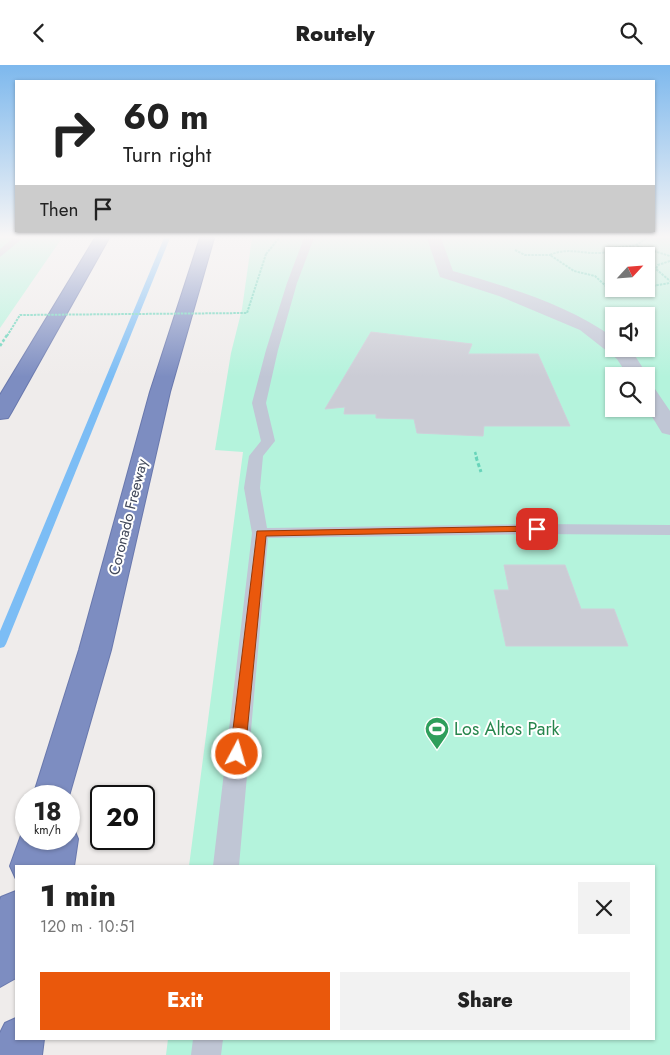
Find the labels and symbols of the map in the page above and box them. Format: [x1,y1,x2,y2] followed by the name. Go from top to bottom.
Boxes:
[605,247,655,297] north arrow
[103,456,153,577] street label: Coronado Freeway
[516,508,558,550] pin
[424,716,450,750] sports icon: Los Altos Park
[454,716,560,742] place label: Los Altos Park
[210,727,262,779] position arrow
[90,785,155,850] speed limit sign: 20

